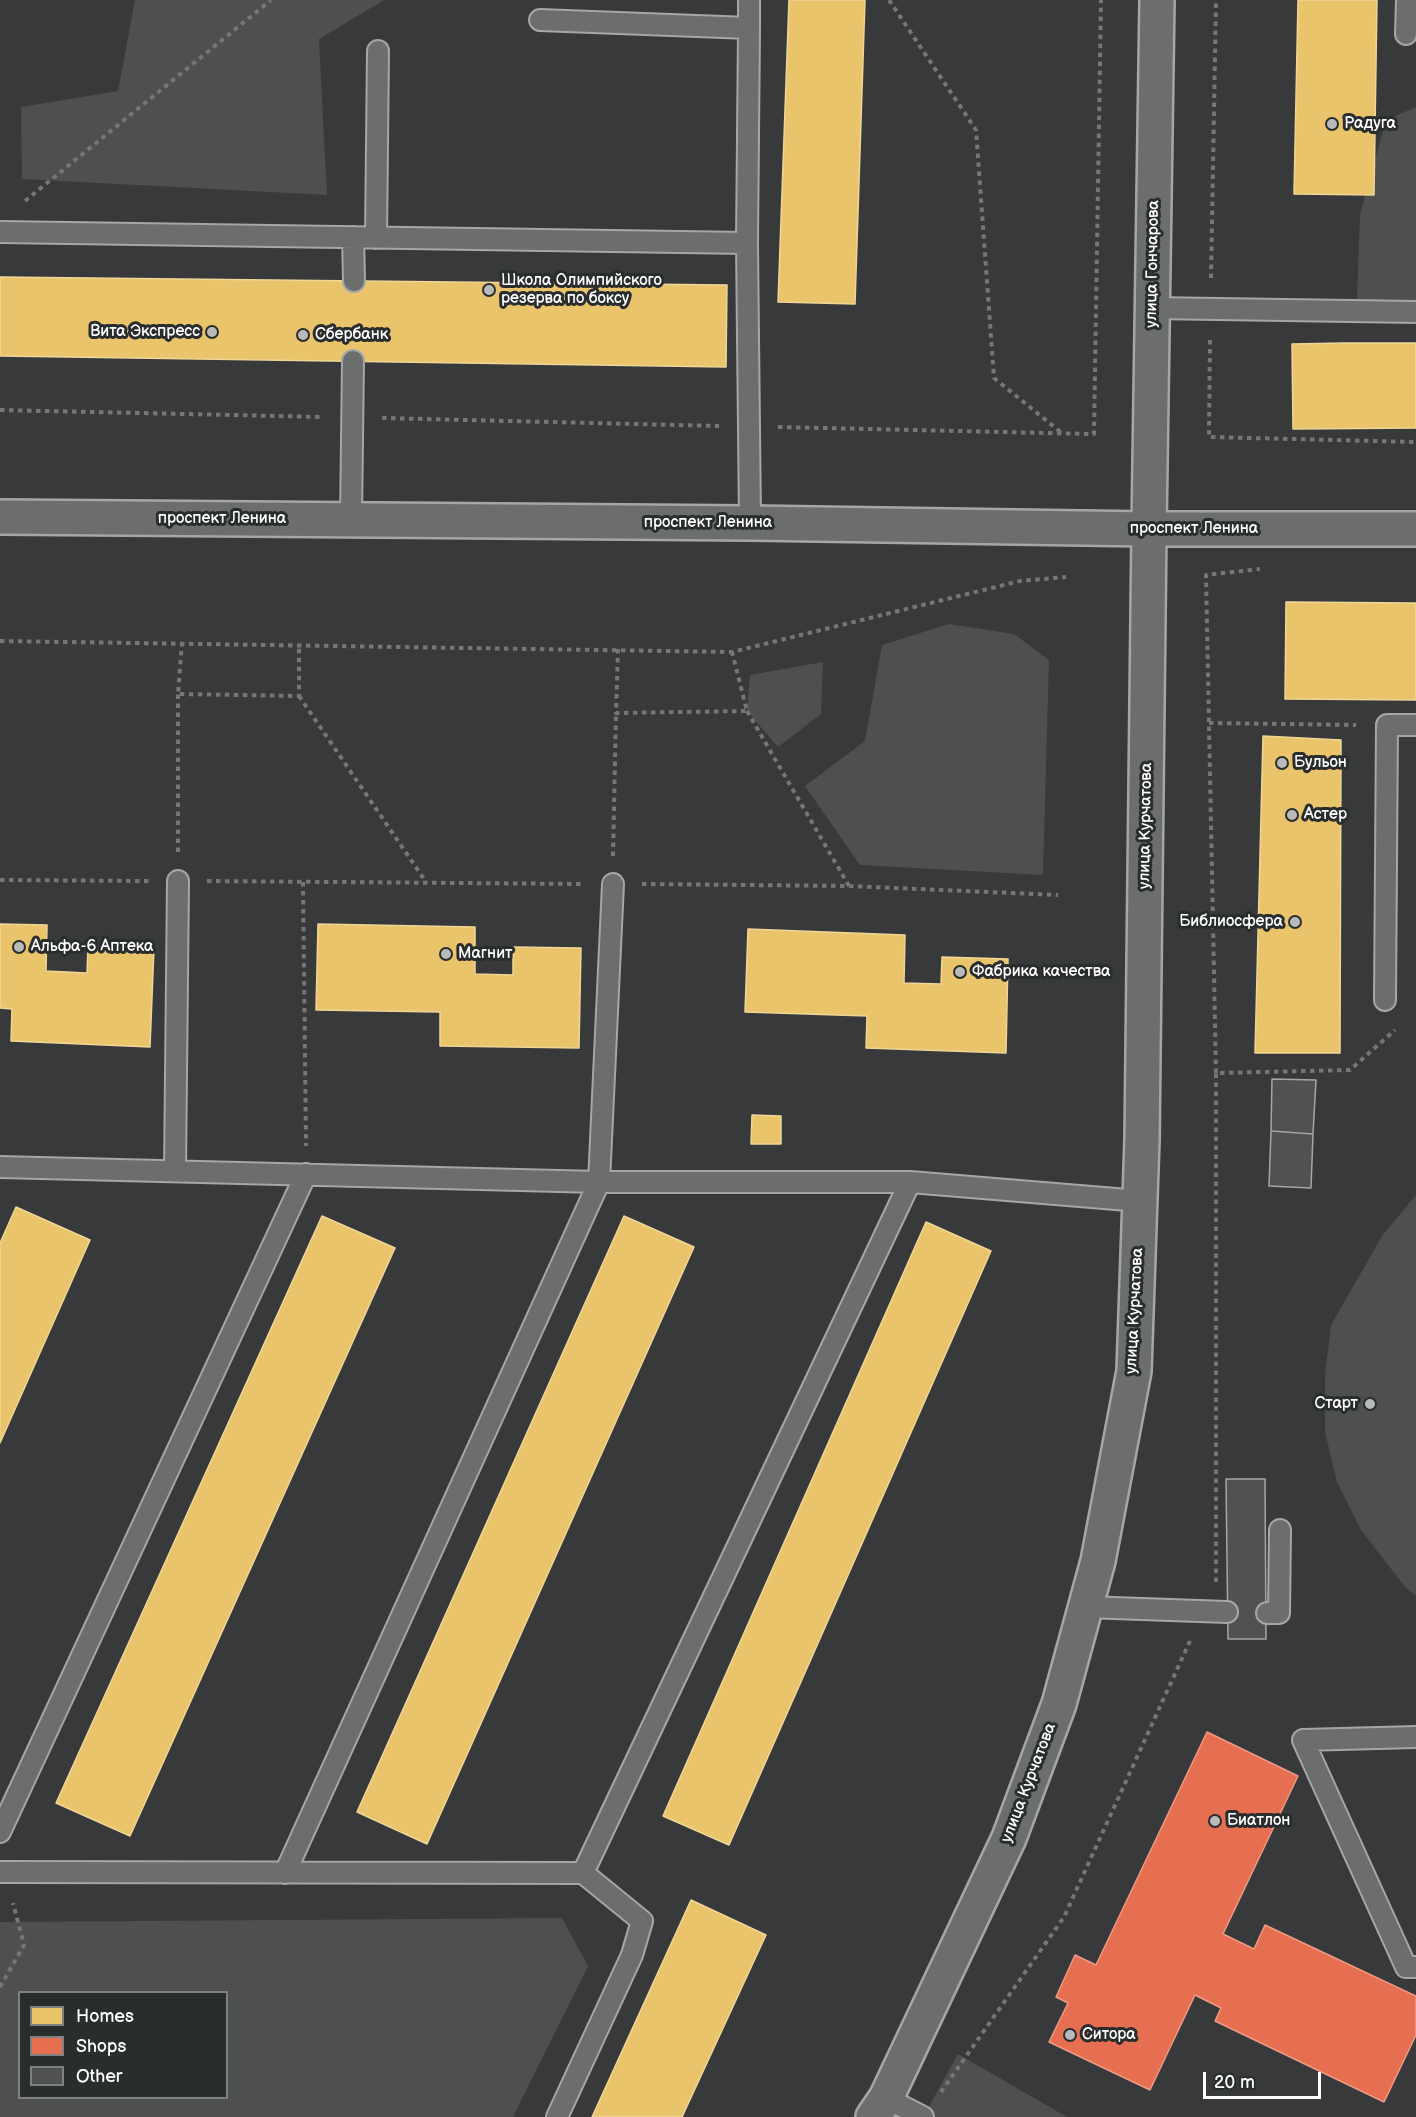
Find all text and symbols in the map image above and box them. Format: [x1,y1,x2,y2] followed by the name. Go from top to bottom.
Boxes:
[1344,114,1396,134] place label: Радуга
[1325,117,1339,131] marker: Радуга
[1142,200,1164,328] street label: улица Гончарова
[501,271,662,309] place label: Школа Олимпийского резерва по боксу
[482,283,496,297] marker: Школа Олимпийского резерва по боксу
[90,322,200,342] place label: Вита Экспресс
[205,325,219,339] marker: Вита Экспресс
[315,325,388,345] place label: Сбербанк
[296,328,310,342] marker: Сбербанк
[158,509,286,529] street label: проспект Ленина
[644,513,772,533] street label: проспект Ленина
[1130,519,1258,539] street label: проспект Ленина
[1294,753,1347,773] place label: Бульон
[1275,756,1289,770] marker: Бульон
[1135,763,1157,889] street label: улица Курчатова
[1304,805,1347,825] place label: Астер
[1285,808,1299,822] marker: Астер
[1179,912,1283,932] place label: Библиосфера
[1288,915,1302,929] marker: Библиосфера
[31,937,154,957] place label: Альфа-6 Аптека
[12,940,26,954] marker: Альфа-6 Аптека
[458,944,513,964] place label: Магнит
[439,947,453,961] marker: Магнит
[972,962,1111,982] place label: Фабрика качества
[953,965,967,979] marker: Фабрика качества
[1122,1247,1148,1375] street label: улица Курчатова
[1314,1394,1358,1414] place label: Старт
[1363,1397,1377,1411] marker: Старт
[997,1721,1061,1845] street label: улица Курчатова
[1227,1811,1290,1831] place label: Биатлон
[1208,1814,1222,1828] marker: Биатлон
[18,1991,228,2099] legend
[76,2006,134,2027] text: Homes
[1082,2025,1136,2045] place label: Ситора
[1063,2028,1077,2042] marker: Ситора
[76,2036,126,2057] text: Shops
[1206,2060,1324,2098] scale bar
[76,2066,122,2087] text: Other
[1214,2072,1255,2093] text: 20 m

